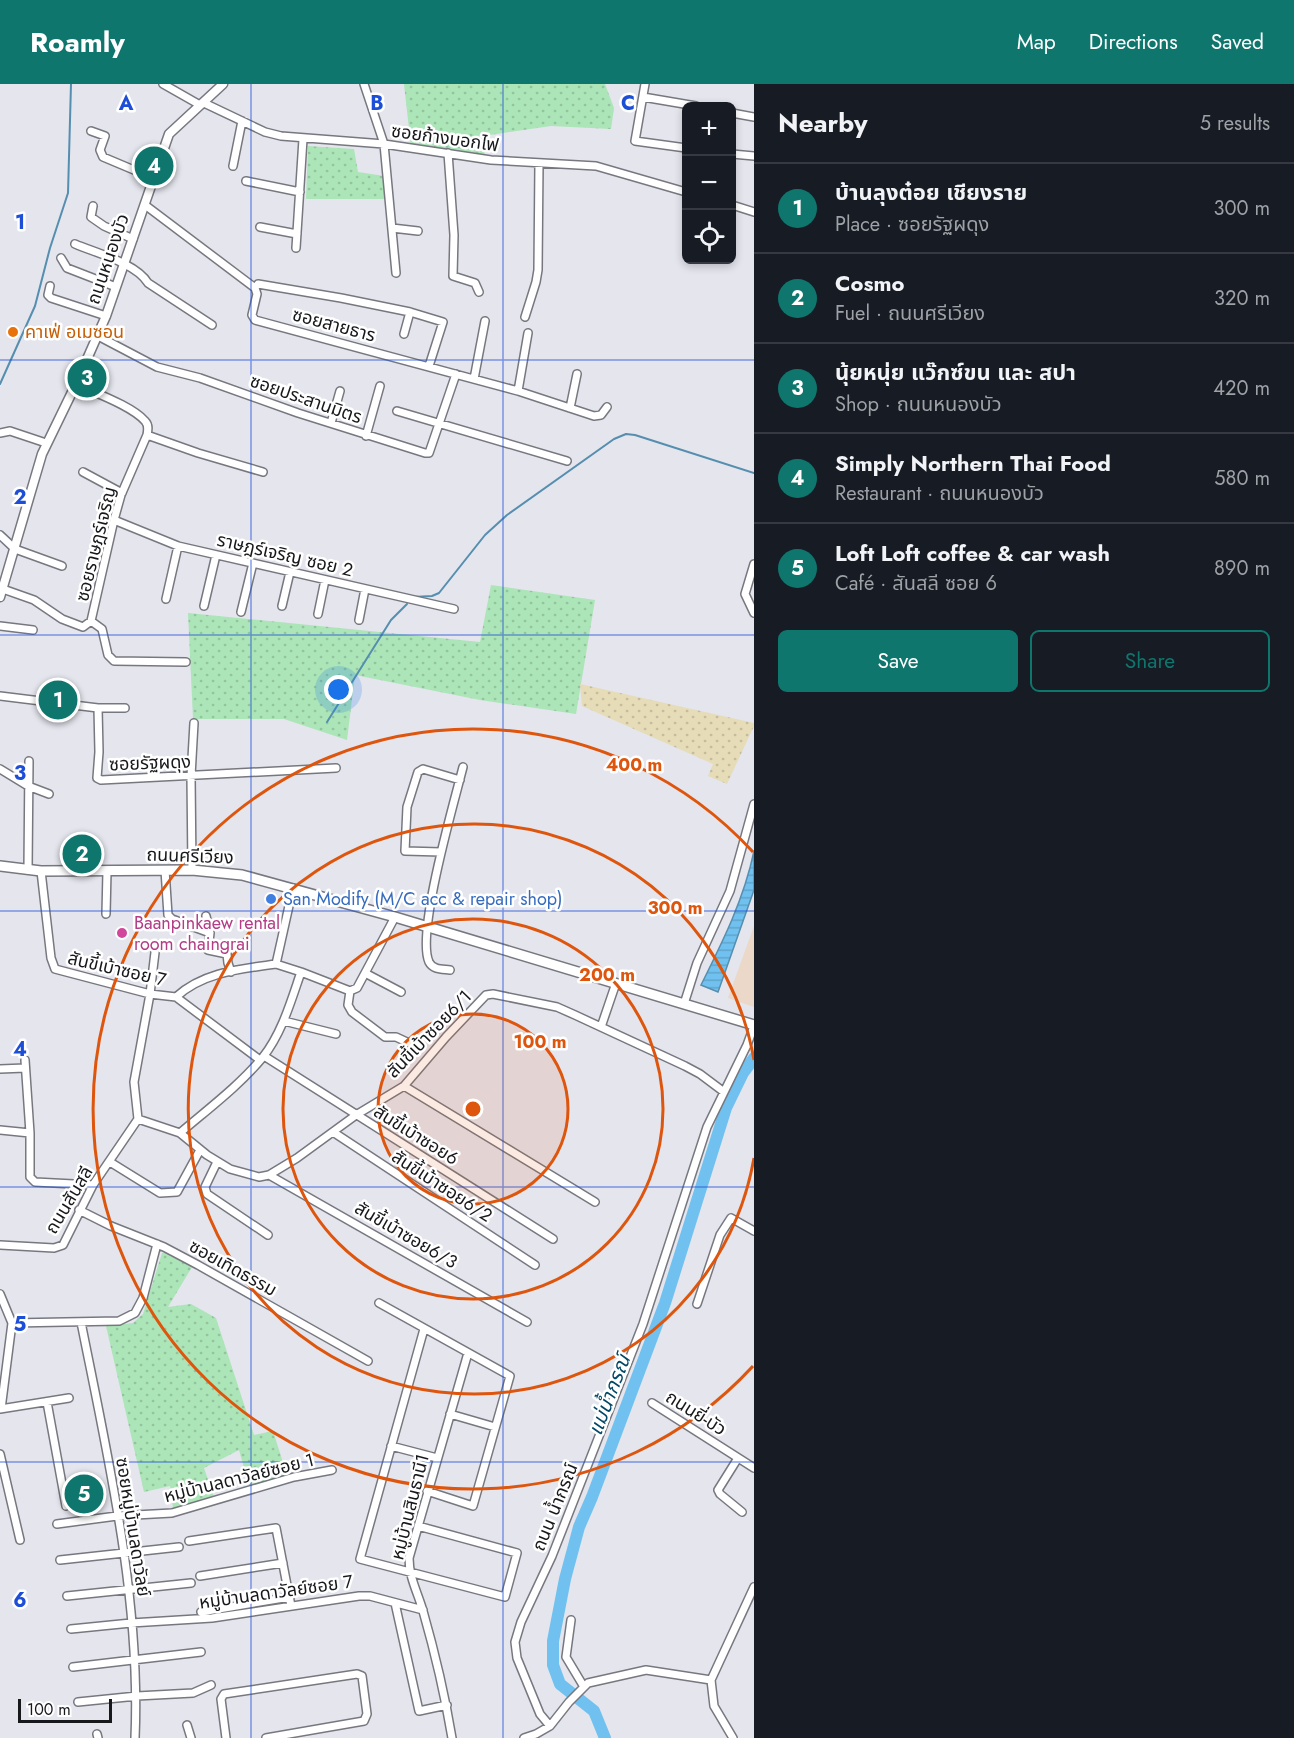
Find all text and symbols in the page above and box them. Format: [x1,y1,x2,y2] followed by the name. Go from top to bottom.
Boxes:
[30,22,125,63] text: Roamly
[1017,27,1056,57] text: Map
[1089,27,1178,57] text: Directions
[1211,27,1264,57] text: Saved
[118,89,134,118] text: A
[370,89,384,118] text: B
[621,89,635,118] text: C
[682,102,736,264] map controls
[682,102,736,156] button: +
[778,104,867,142] text: Nearby
[1200,109,1270,138] text: 5 results
[390,118,500,158] street label: ซอยก้างบอกไฟ
[134,144,174,188] pin: 4
[682,156,736,210] button: −
[835,176,1027,208] text: บ้านลุงต๋อย เชียงราย
[792,194,803,223] text: 1
[1213,194,1270,223] text: 300 m
[15,208,25,237] text: 1
[80,210,136,308] street label: ถนนหนองบัว
[682,210,736,264] button: locate
[835,210,989,239] text: Place · ซอยรัฐผดุง
[835,267,904,299] text: Cosmo
[791,284,804,313] text: 2
[1214,284,1270,313] text: 320 m
[835,299,985,328] text: Fuel · ถนนศรีเวียง
[289,301,379,349] street label: ซอยสายธาร
[25,319,124,345] place label: คาเฟ่ อเมซอน
[6,325,20,339] marker: คาเฟ่ อเมซอน
[68,356,106,400] pin: 3
[835,356,1076,388] text: นุ้ยหนุ่ย แว๊กซ์ขน และ สปา
[247,368,366,430] street label: ซอยประสานมิตร
[791,374,804,403] text: 3
[1213,374,1270,403] text: 420 m
[835,390,1001,419] text: Shop · ถนนหนองบัว
[835,447,1111,479] text: Simply Northern Thai Food
[791,464,804,493] text: 4
[1214,464,1270,493] text: 580 m
[835,479,1044,508] text: Restaurant · ถนนหนองบัว
[13,483,27,512] text: 2
[69,484,123,604] street label: ซอยราษฎร์เจริญ
[214,527,356,583] street label: ราษฎร์เจริญ ซอย 2
[835,537,1110,569] text: Loft Loft coffee & car wash
[791,554,804,583] text: 5
[1214,554,1270,583] text: 890 m
[835,569,997,598] text: Café · สันสลี ซอย 6
[778,630,1018,692] button: Save
[1030,630,1270,692] button: Share
[324,675,353,704] your location
[38,678,78,722] pin: 1
[109,749,191,777] street label: ซอยรัฐผดุง
[606,752,662,778] text: 400 m
[14,759,26,788] text: 3
[62,832,101,876] pin: 2
[146,841,234,871] street label: ถนนศรีเวียง
[283,886,563,912] place label: San Modify (M/C acc & repair shop)
[264,892,278,906] marker: San Modify (M/C acc & repair shop)
[647,895,703,921] text: 300 m
[134,910,280,957] place label: Baanpinkaew rental room chaingrai
[115,926,129,940] marker: Baanpinkaew rental room chaingrai
[65,945,169,993] street label: สันขี้เบ้าซอย 7
[579,962,635,988] text: 200 m
[380,984,478,1084] street label: สันขี้เบ้าซอย6/1
[513,1029,567,1055] text: 100 m
[13,1035,27,1064] text: 4
[368,1099,464,1171] street label: สันขี้เบ้าซอย6
[463,1099,483,1119] centre of rings
[387,1144,497,1228] street label: สันขี้เบ้าซอย6/2
[39,1161,99,1239] street label: ถนนสันสลี
[350,1195,462,1275] street label: สันขี้เบ้าซอย6/3
[184,1233,282,1303] street label: ซอยเทิดธรรม
[14,1310,27,1339] text: 5
[581,1347,639,1440] water label: แม่น้ำกรณ์
[661,1384,731,1442] street label: ถนนยี่-บัว
[161,1447,317,1509] street label: หมู่บ้านลดาวัลย์ซอย 1
[384,1451,436,1563] street label: หมู่บ้านสินธานี1
[109,1456,157,1598] street label: ซอยหมู่บ้านลดาวัลย์
[526,1459,584,1555] street label: ถนน น้ำกรณ์
[64,1472,104,1516] pin: 5
[197,1568,355,1616] street label: หมู่บ้านลดาวัลย์ซอย 7
[13,1586,27,1615] text: 6
[18,1696,112,1724] scale bar
[27,1698,71,1721] text: 100 m

